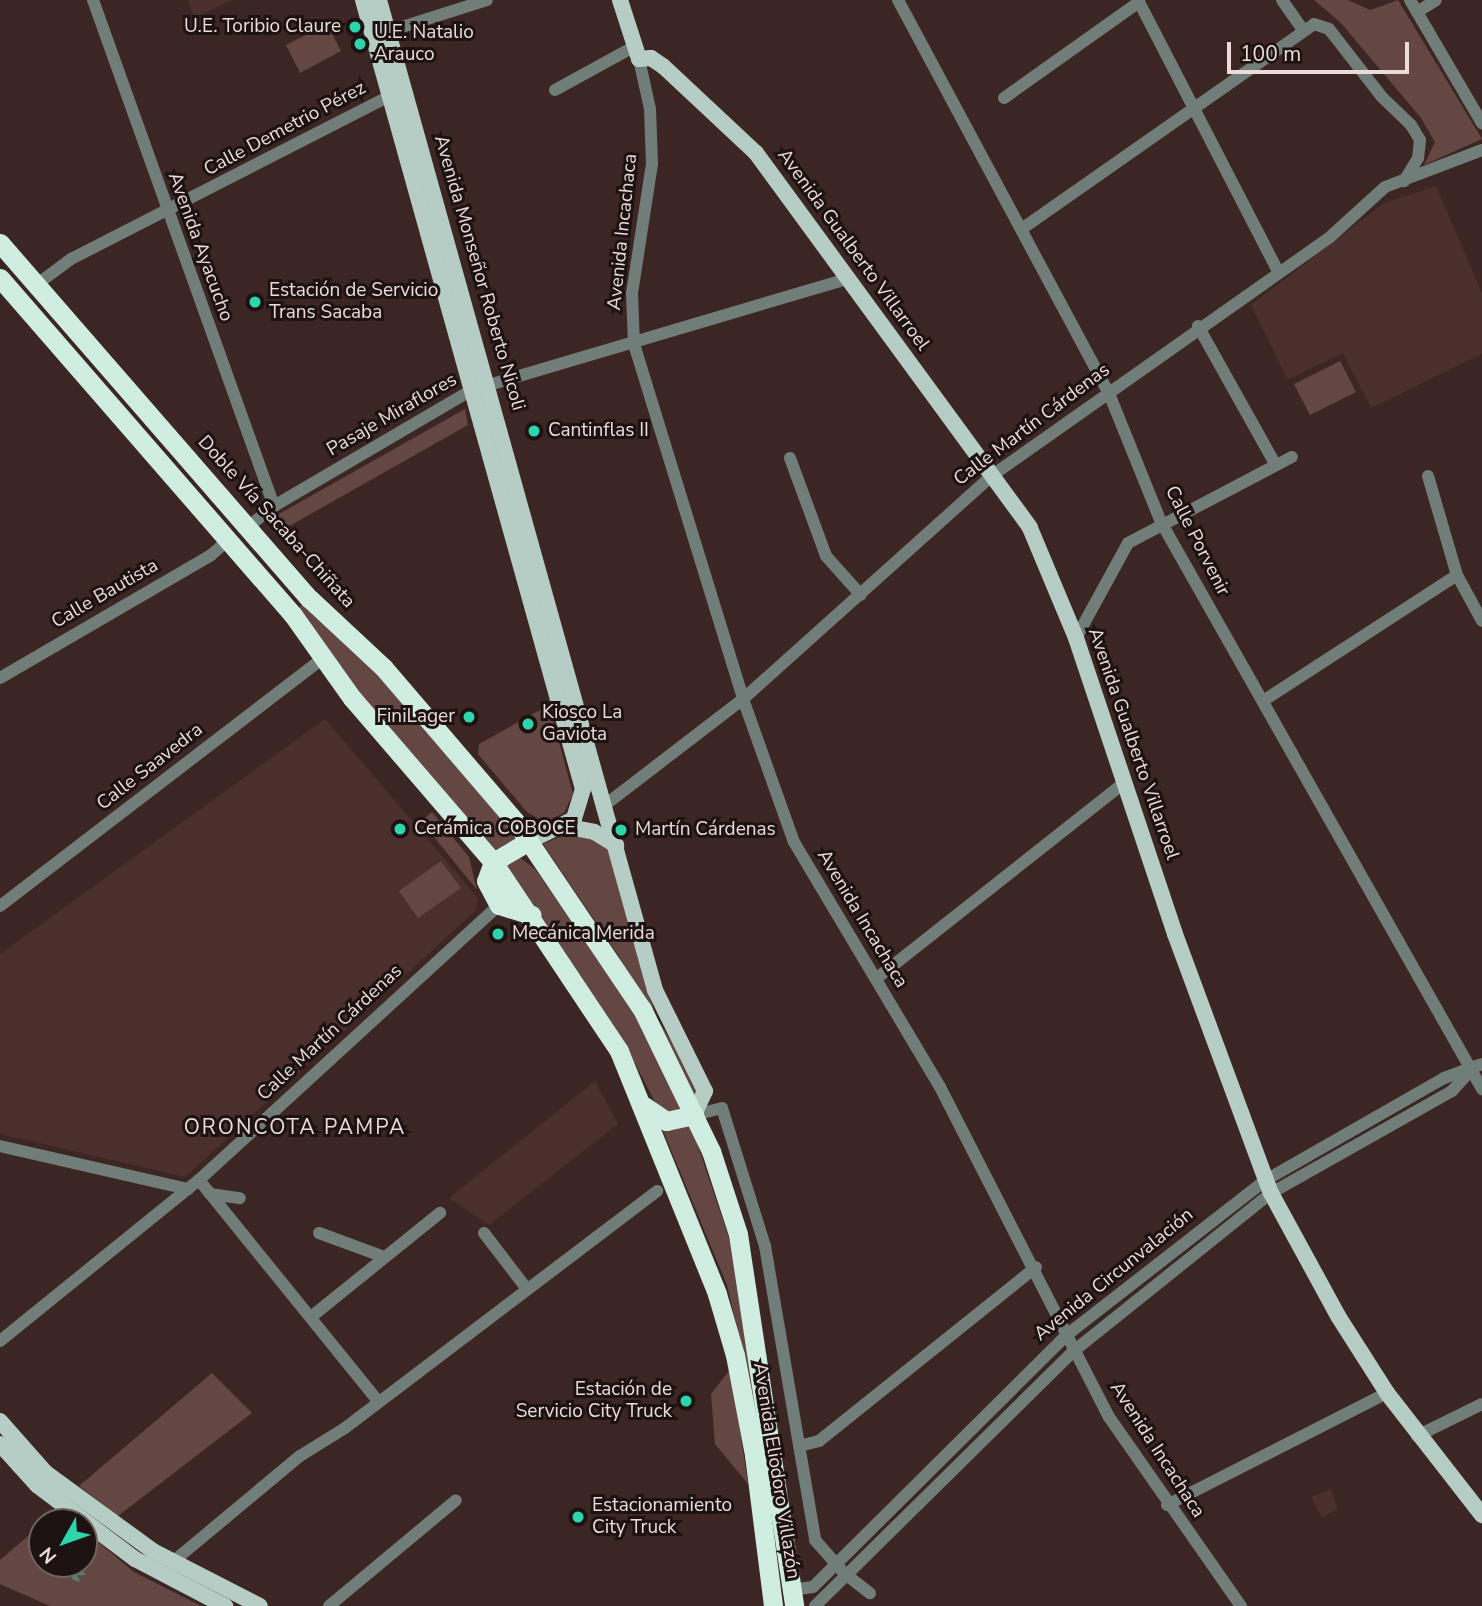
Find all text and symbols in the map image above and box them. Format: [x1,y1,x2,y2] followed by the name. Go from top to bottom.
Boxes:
[184,16,341,38] place label: U.E. Toribio Claure
[347,19,363,35] marker: U.E. Toribio Claure
[374,22,474,66] place label: U.E. Natalio Arauco
[1230,28,1412,72] scale bar
[352,36,368,52] marker: U.E. Natalio Arauco
[1240,40,1301,68] text: 100 m
[200,77,370,181] street label: Calle Demetrio Pérez
[429,133,529,413] street label: Avenida Monseñor Roberto Nicoli
[772,145,934,355] street label: Avenida Gualberto Villarroel
[603,153,643,311] street label: Avenida Incachaca
[162,169,238,325] street label: Avenida Ayacucho
[269,280,438,324] place label: Estación de Servicio Trans Sacaba
[247,294,263,310] marker: Estación de Servicio Trans Sacaba
[949,359,1115,491] street label: Calle Martín Cárdenas
[323,369,461,461] street label: Pasaje Miraflores
[548,420,649,442] place label: Cantinflas II
[526,423,542,439] marker: Cantinflas II
[193,431,359,613] street label: Doble Vía Sacaba-Chiñata
[1160,482,1234,600] street label: Calle Porvenir
[48,554,162,634] street label: Calle Bautista
[1083,625,1183,863] street label: Avenida Gualberto Villarroel
[542,702,622,746] place label: Kiosco La Gaviota
[377,706,455,728] place label: FiniLager
[461,709,477,725] marker: FiniLager
[520,716,536,732] marker: Kiosco La Gaviota
[93,719,207,815] street label: Calle Saavedra
[414,818,576,840] place label: Cerámica COBOCE
[635,819,776,841] place label: Martín Cárdenas
[392,821,408,837] marker: Cerámica COBOCE
[613,822,629,838] marker: Martín Cárdenas
[812,846,912,992] street label: Avenida Incachaca
[512,923,655,945] place label: Mecánica Merida
[490,926,506,942] marker: Mecánica Merida
[253,960,407,1106] street label: Calle Martín Cárdenas
[186,1114,404,1140] district label: ORONCOTA PAMPA
[1030,1204,1198,1346] street label: Avenida Circunvalación
[748,1361,804,1581] street label: Avenida Eliodoro Villazón
[1105,1378,1209,1522] street label: Avenida Incachaca
[516,1379,672,1423] place label: Estación de Servicio City Truck
[678,1393,694,1409] marker: Estación de Servicio City Truck
[592,1495,732,1539] place label: Estacionamiento City Truck
[28,1508,98,1578] north arrow
[570,1509,586,1525] marker: Estacionamiento City Truck
[34,1541,63,1569] text: N

